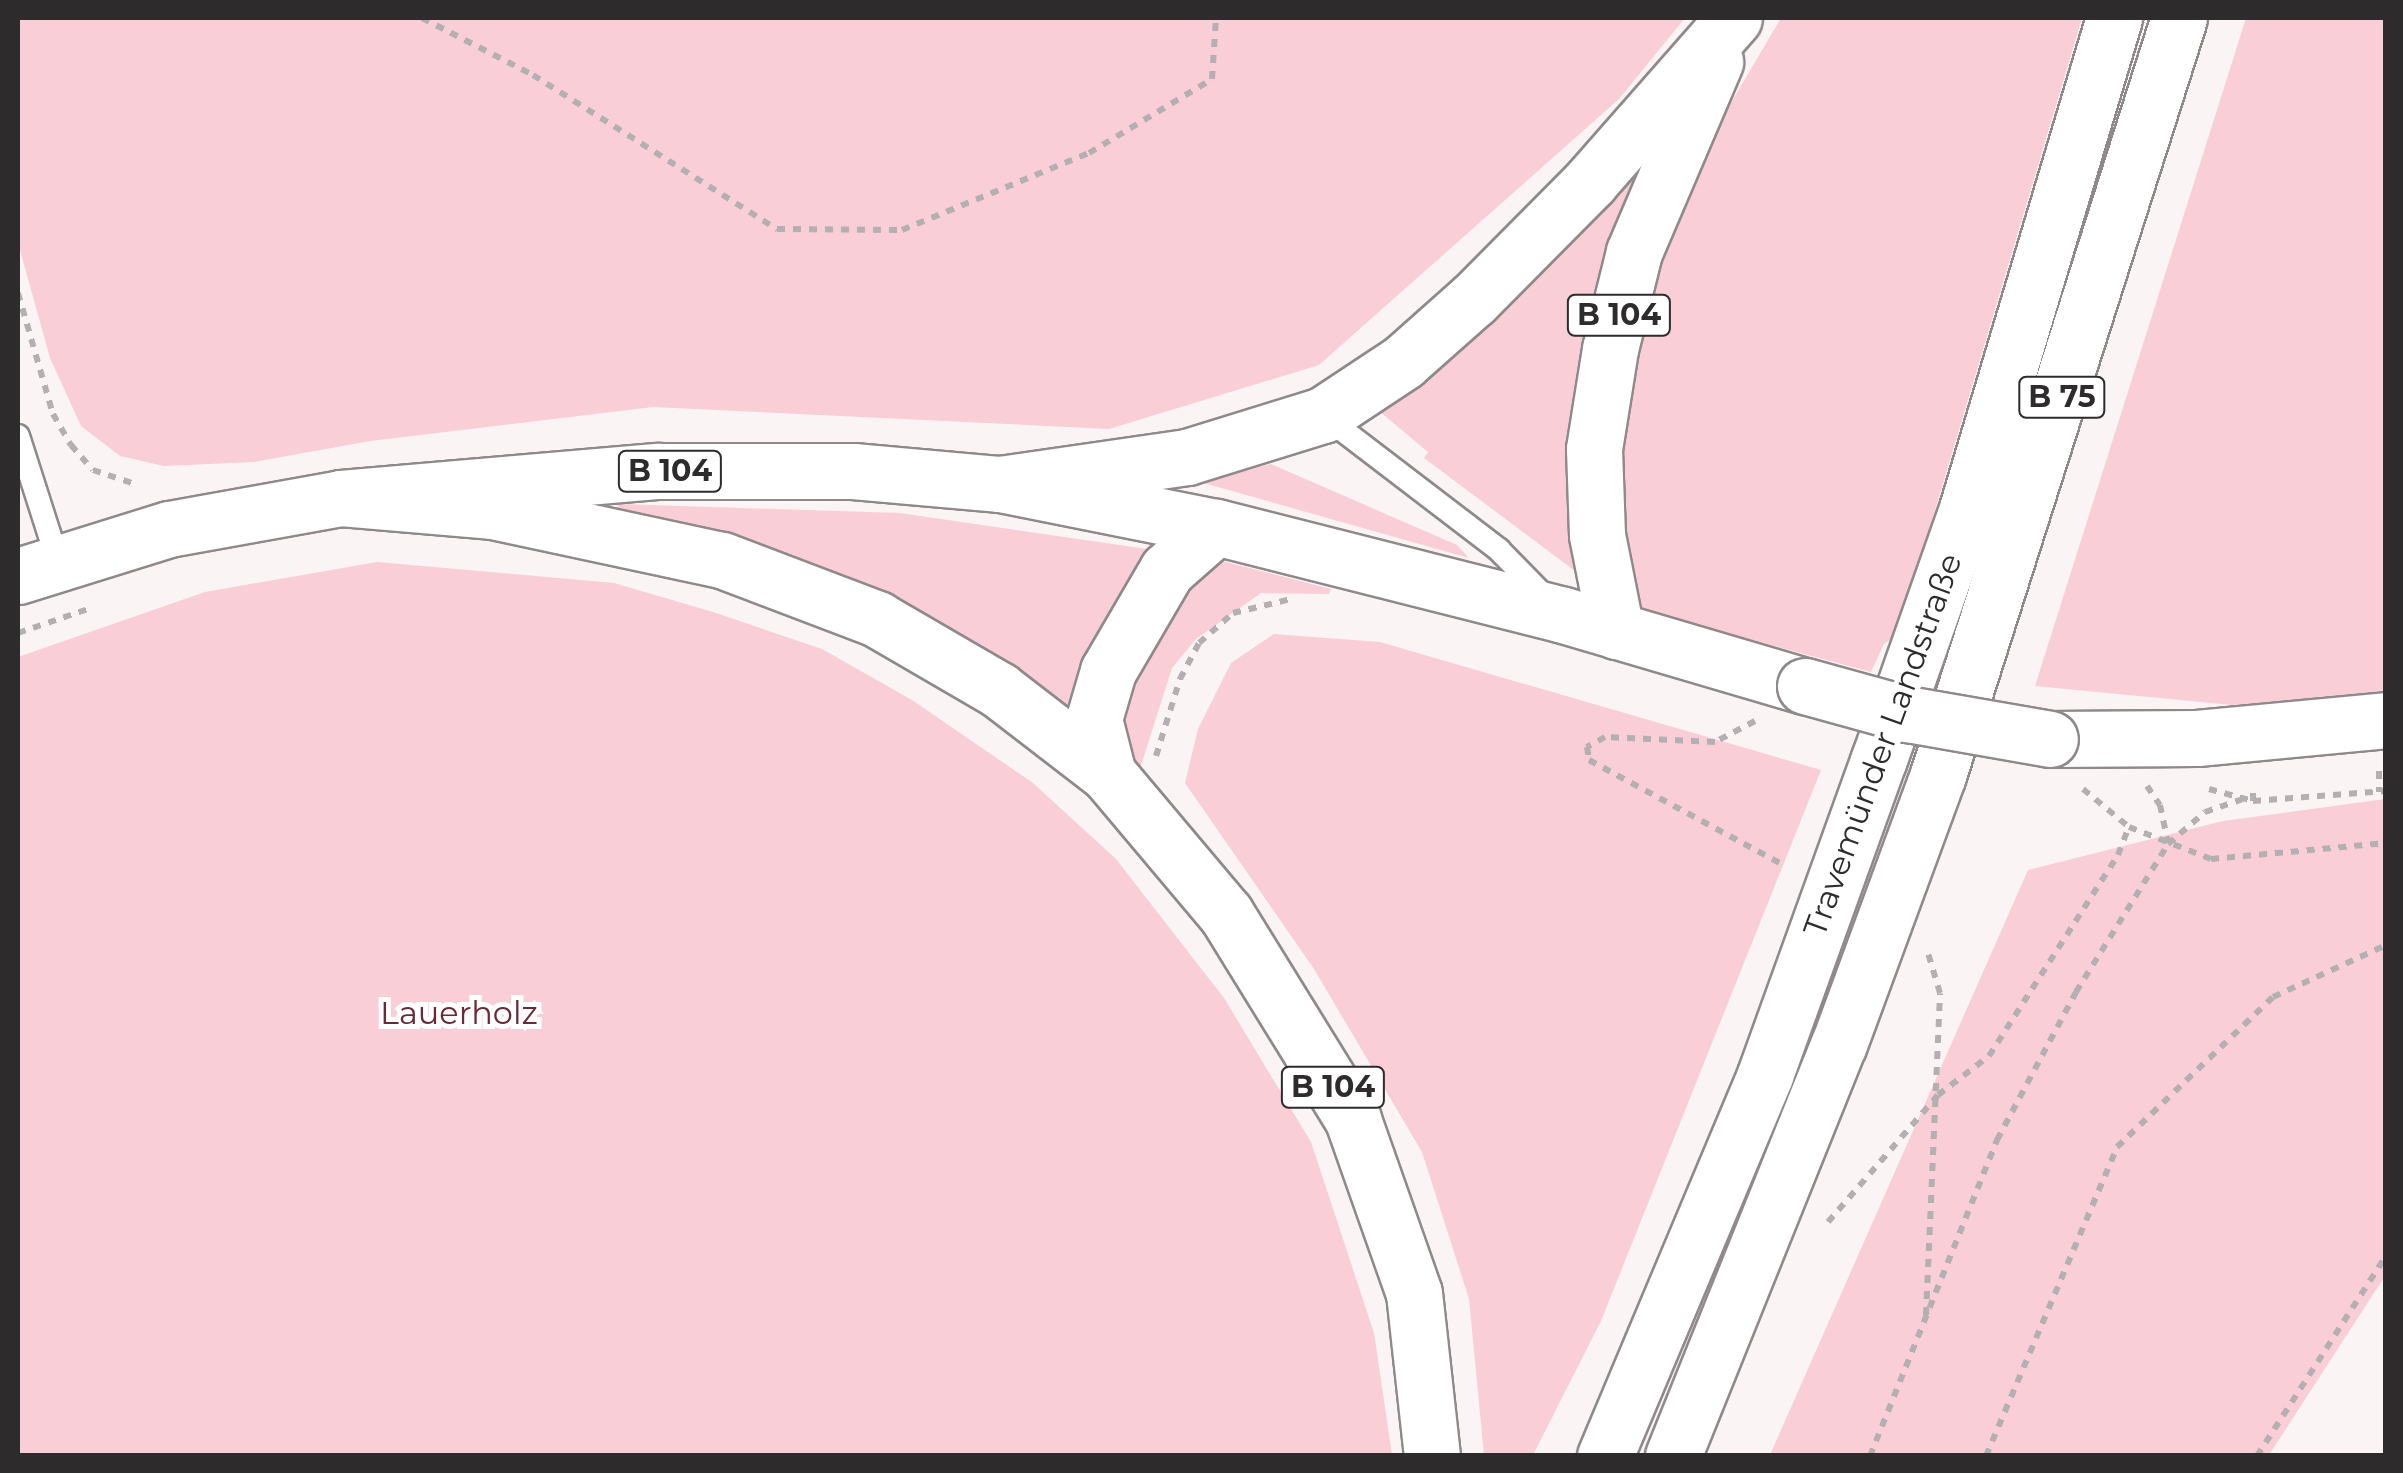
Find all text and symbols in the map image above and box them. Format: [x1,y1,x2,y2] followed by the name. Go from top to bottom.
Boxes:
[1566,290,1672,340] road number: B 104
[2017,372,2107,422] road number: B 75
[618,446,722,496] road number: B 104
[1796,548,1970,942] street label: Travemünder Landstraße
[380,994,538,1032] park label: Lauerholz
[1280,1062,1386,1112] road number: B 104

